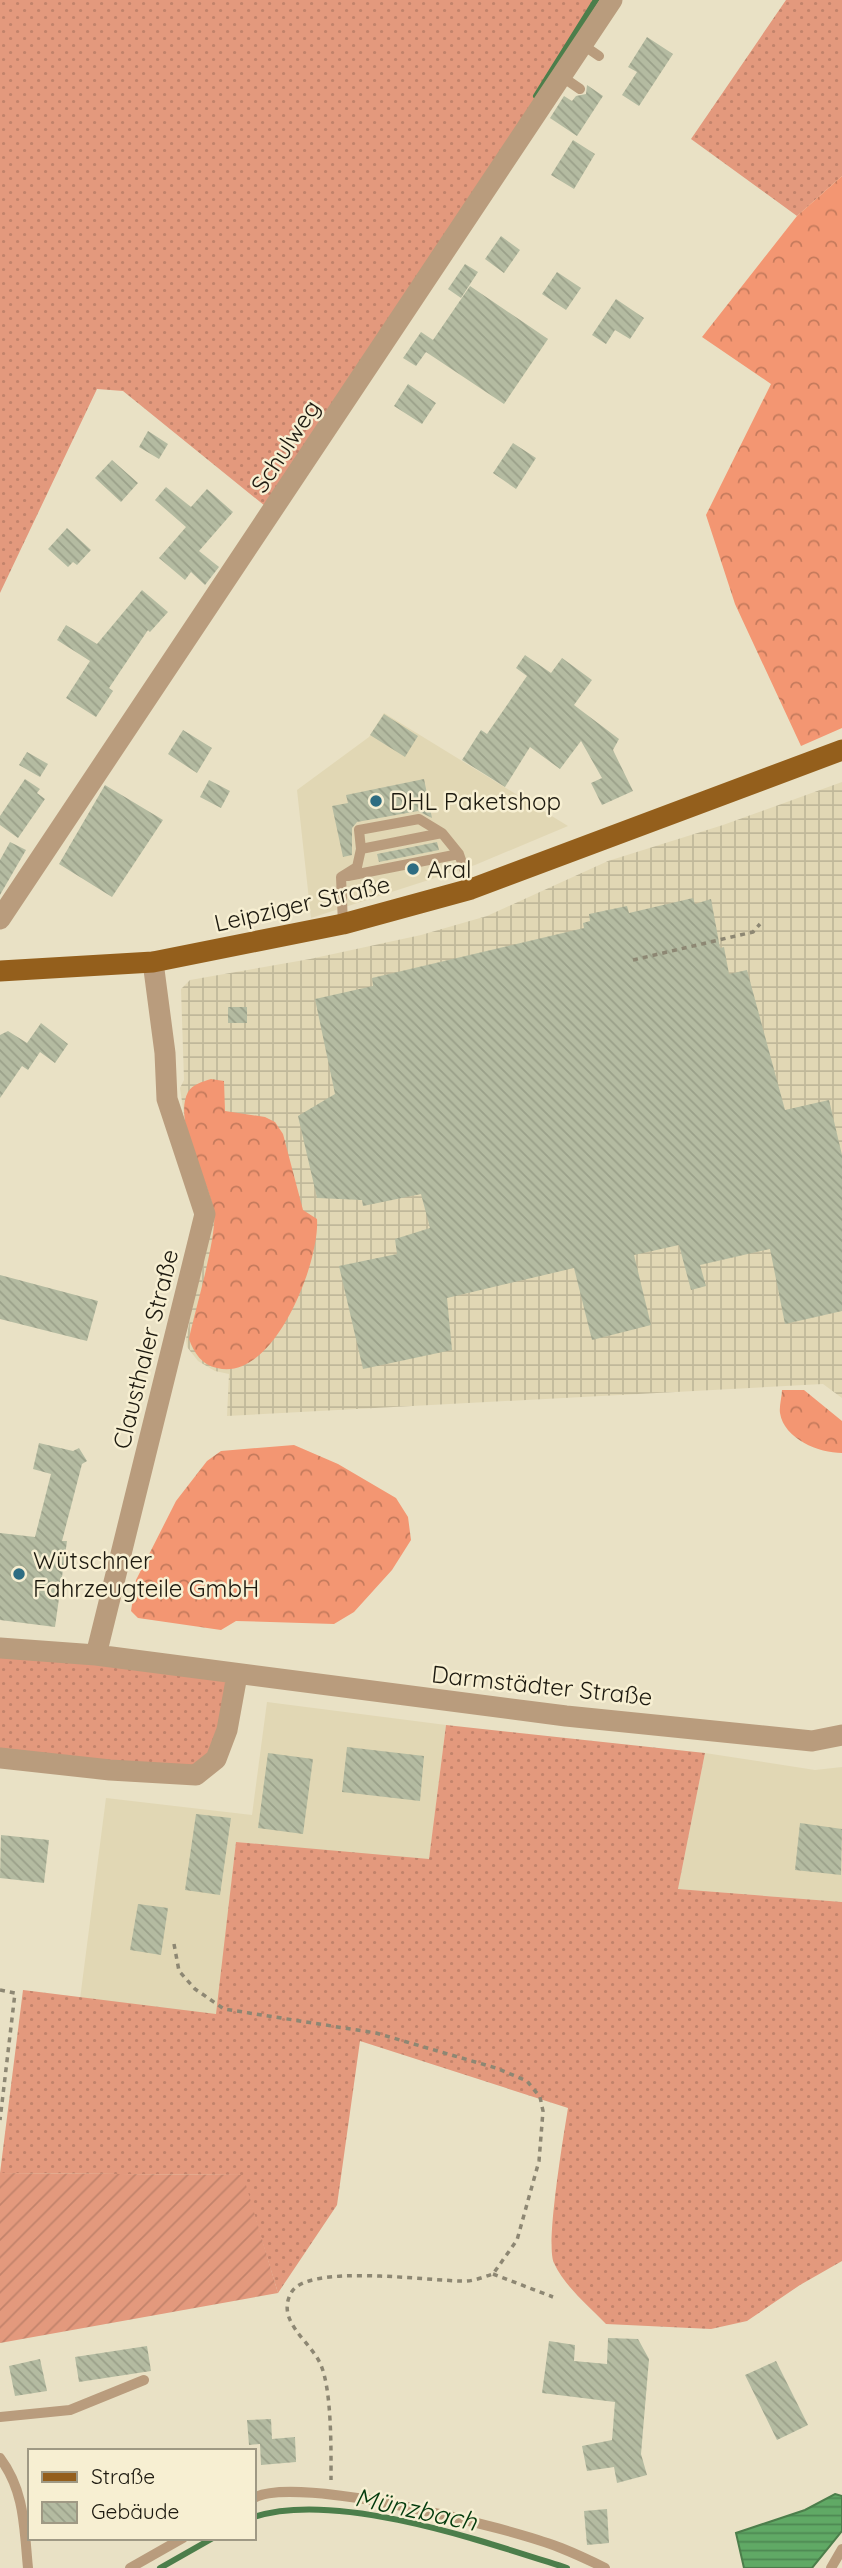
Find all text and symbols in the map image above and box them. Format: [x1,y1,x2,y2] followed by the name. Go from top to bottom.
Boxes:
[244,394,326,498] street label: Schulweg
[390,786,561,816] place label: DHL Paketshop
[368,793,384,809] marker: DHL Paketshop
[427,854,472,884] place label: Aral
[405,861,421,877] marker: Aral
[211,868,393,938] street label: Leipziger Straße
[106,1246,184,1452] street label: Clausthaler Straße
[33,1545,259,1603] place label: Wütschner Fahrzeugteile GmbH
[11,1566,27,1582] marker: Wütschner Fahrzeugteile GmbH
[430,1658,654,1712] street label: Darmstädter Straße
[28,2449,256,2540] legend
[91,2463,155,2489] text: Straße
[352,2480,481,2538] water label: Münzbach
[91,2498,179,2524] text: Gebäude

